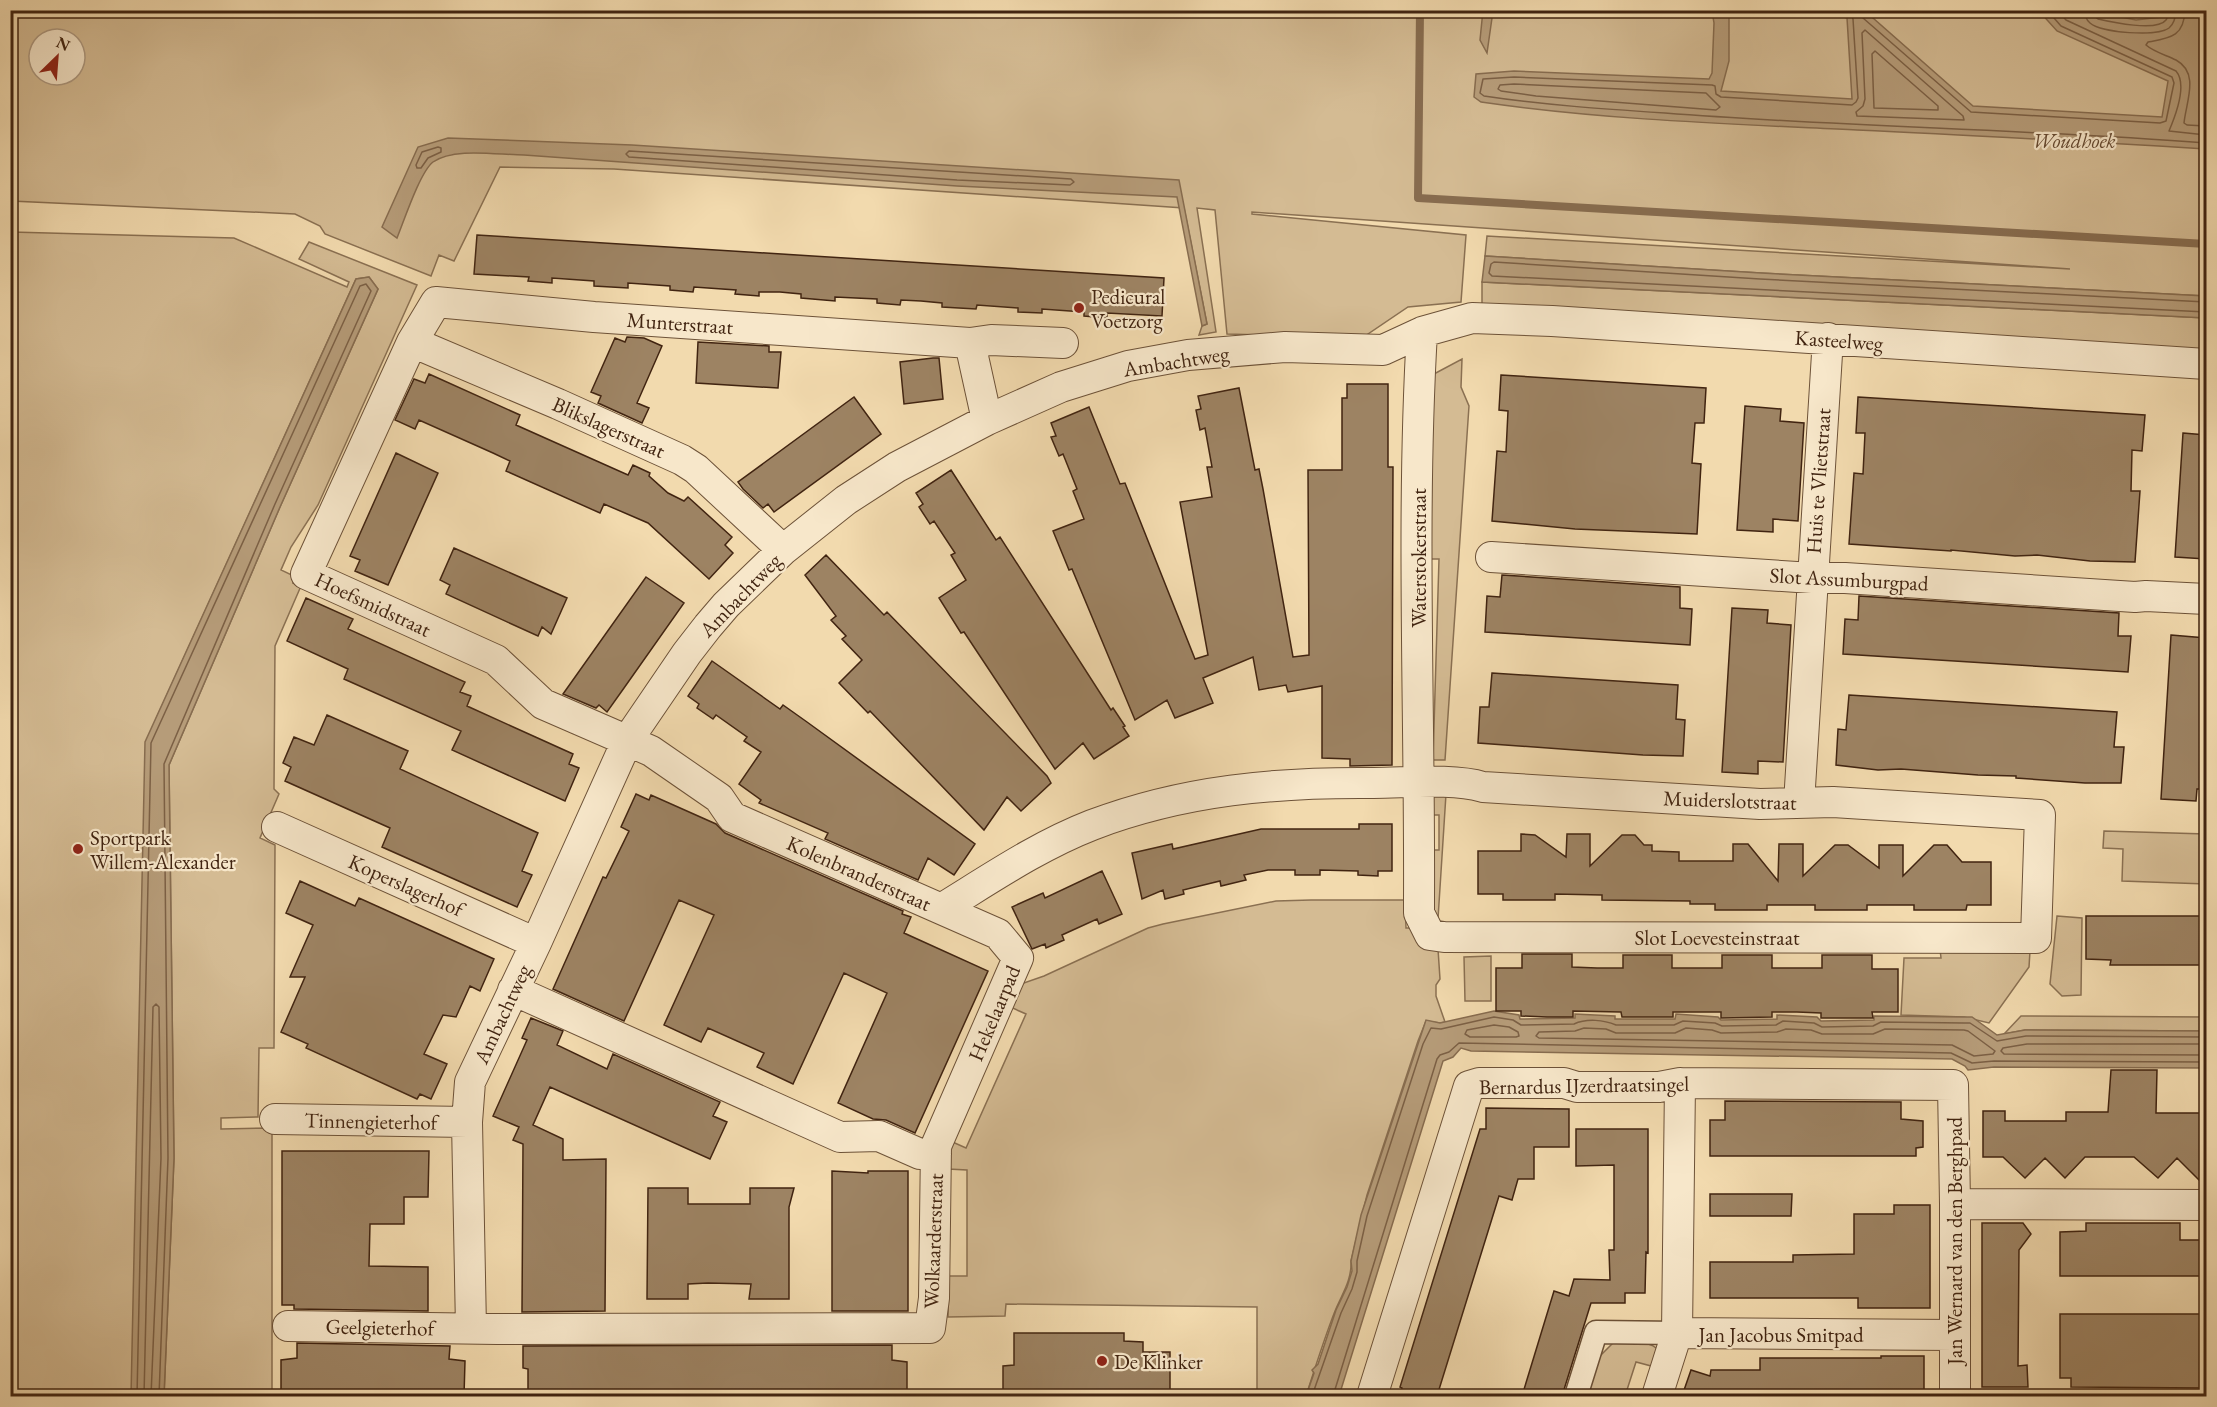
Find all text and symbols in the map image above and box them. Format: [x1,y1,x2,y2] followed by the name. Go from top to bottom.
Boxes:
[27,27,87,87] north arrow
[53,32,73,56] text: N
[2032,127,2116,154] park label: Woudhoek
[1091,283,1165,334] place label: Pedicural Voetzorg
[1072,301,1086,315] marker: Pedicural Voetzorg
[626,306,735,340] street label: Munterstraat
[1794,323,1885,357] street label: Kasteelweg
[1120,339,1232,383] street label: Ambachtweg
[548,390,670,464] street label: Blikslagerstraat
[1799,407,1837,555] street label: Huis te Vlietstraat
[1405,488,1432,628] street label: Waterstokerstraat
[693,547,787,644] street label: Ambachtweg
[1769,561,1929,597] street label: Slot Assumburgpad
[311,565,436,643] street label: Hoefsmidstraat
[1663,784,1798,816] street label: Muiderslotstraat
[90,824,236,875] place label: Sportpark Willem-Alexander
[782,829,936,917] street label: Kolenbranderstraat
[71,842,85,856] marker: Sportpark Willem-Alexander
[344,848,470,923] street label: Koperslagerhof
[1634,924,1800,951] street label: Slot Loevesteinstraat
[467,959,537,1069] street label: Ambachtweg
[962,961,1026,1065] street label: Hekelaarpad
[1479,1070,1689,1100] street label: Bernardus IJzerdraatsingel
[304,1106,440,1136] street label: Tinnengieterhof
[1941,1117,1968,1367] street label: Jan Wernard van den Berghpad
[917,1172,949,1309] street label: Wolkaarderstraat
[325,1313,437,1341] street label: Geelgieterhof
[1696,1321,1864,1348] street label: Jan Jacobus Smitpad
[1114,1348,1203,1375] place label: De Klinker
[1095,1354,1109,1368] marker: De Klinker

